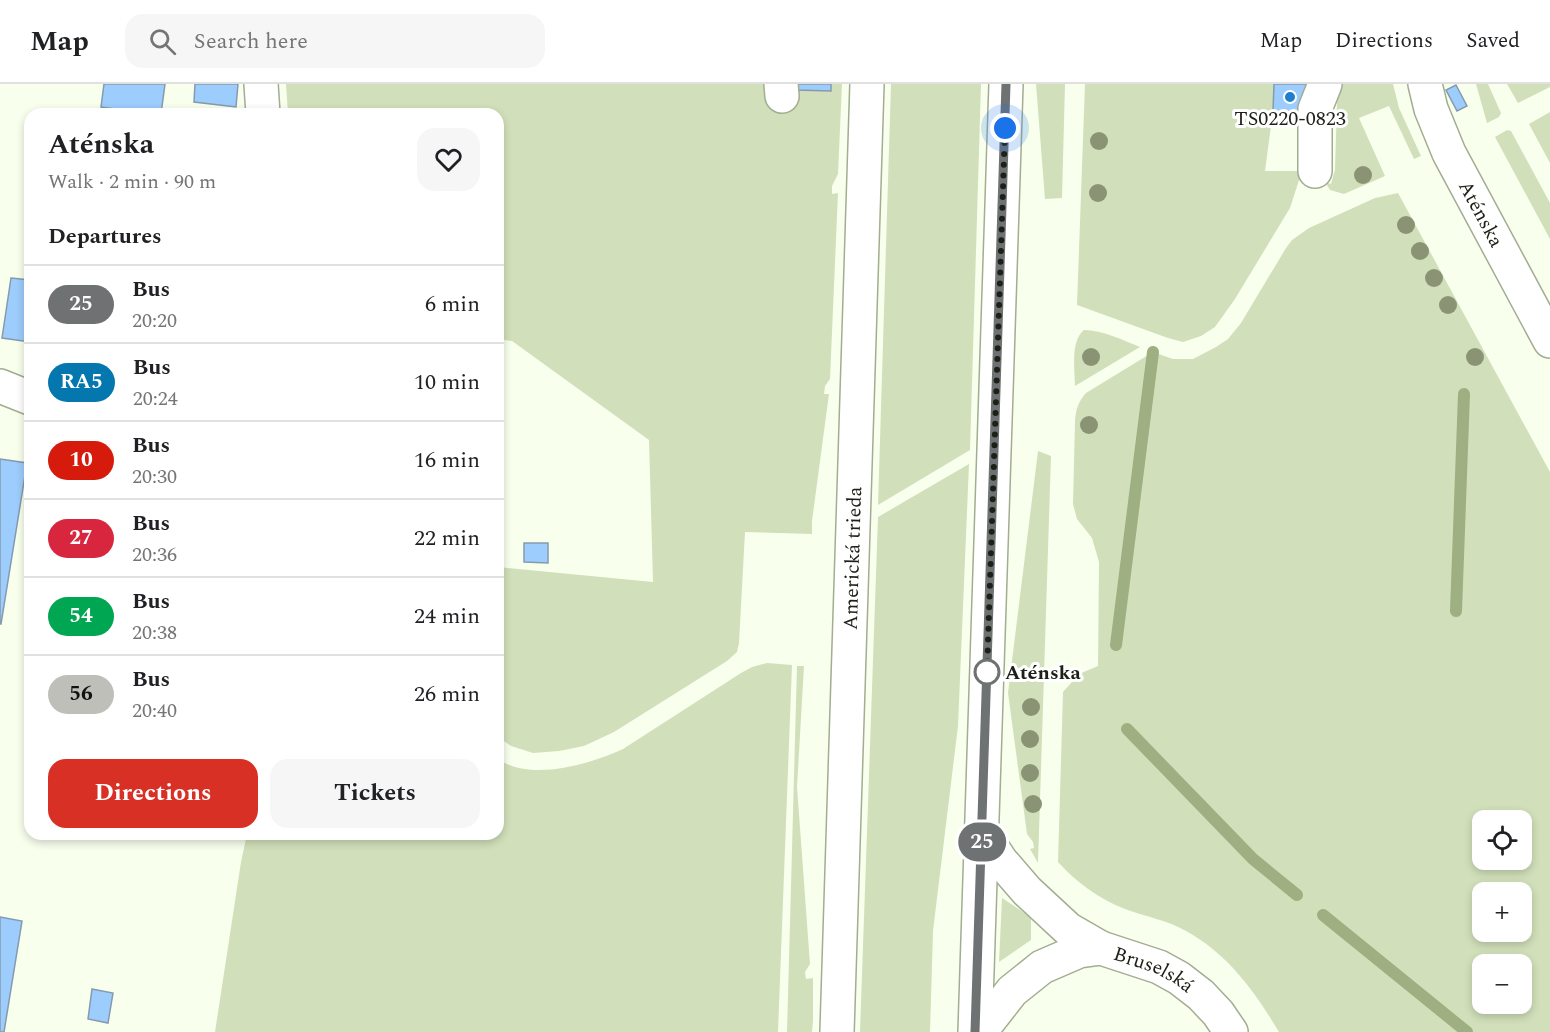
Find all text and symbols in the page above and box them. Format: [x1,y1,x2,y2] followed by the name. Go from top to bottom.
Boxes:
[125,14,545,68] search box
[30,20,89,63] text: Map
[146,25,179,58] icon: search
[194,25,308,58] text: Search here
[1260,25,1302,57] text: Map
[1335,25,1433,57] text: Directions
[1466,25,1520,57] text: Saved
[1283,90,1297,104] marker: TS0220-0823
[1234,104,1346,134] place label: TS0220-0823
[990,113,1020,143] your location
[48,123,154,166] text: Aténska
[417,128,480,191] button: heart
[48,167,216,197] text: Walk · 2 min · 90 m
[1450,175,1511,253] street label: Aténska
[48,220,162,253] text: Departures
[132,273,170,306] text: Bus
[69,288,93,320] text: 25
[425,288,480,321] text: 6 min
[132,306,177,336] text: 20:20
[133,351,171,384] text: Bus
[60,366,103,398] text: RA5
[414,366,480,399] text: 10 min
[133,384,178,414] text: 20:24
[132,429,170,462] text: Bus
[69,444,93,476] text: 10
[414,444,480,477] text: 16 min
[132,462,177,492] text: 20:30
[836,486,870,630] street label: Americká trieda
[132,507,170,540] text: Bus
[69,522,93,554] text: 27
[414,522,480,555] text: 22 min
[132,540,177,570] text: 20:36
[132,585,170,618] text: Bus
[69,600,93,632] text: 54
[414,600,480,633] text: 24 min
[132,618,177,648] text: 20:38
[1005,658,1082,688] place label: Aténska
[974,659,1000,685] marker: Aténska
[132,663,170,696] text: Bus
[69,678,93,710] text: 56
[414,678,480,711] text: 26 min
[132,696,177,726] text: 20:40
[48,759,258,828] button: Directions
[270,759,480,828] button: Tickets
[1472,810,1532,1014] map controls
[1472,810,1532,870] button: locate
[955,822,1009,861] line badge: 25
[970,826,994,858] text: 25
[1472,882,1532,942] button: +
[1109,939,1201,1001] street label: Bruselská
[1472,954,1532,1014] button: −

